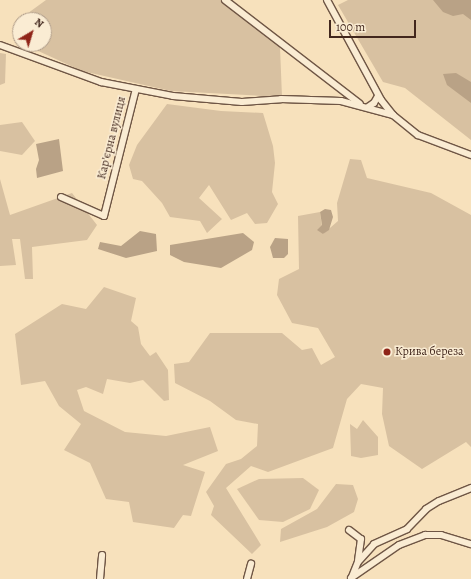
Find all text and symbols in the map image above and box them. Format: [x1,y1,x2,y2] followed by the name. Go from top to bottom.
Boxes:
[12,12,52,52] north arrow
[331,12,418,38] scale bar
[31,15,47,31] text: N
[336,19,365,35] text: 100 m
[95,95,129,181] street label: Карʼєрна вулиця
[395,345,464,359] place label: Крива береза
[382,347,392,357] marker: Крива береза

